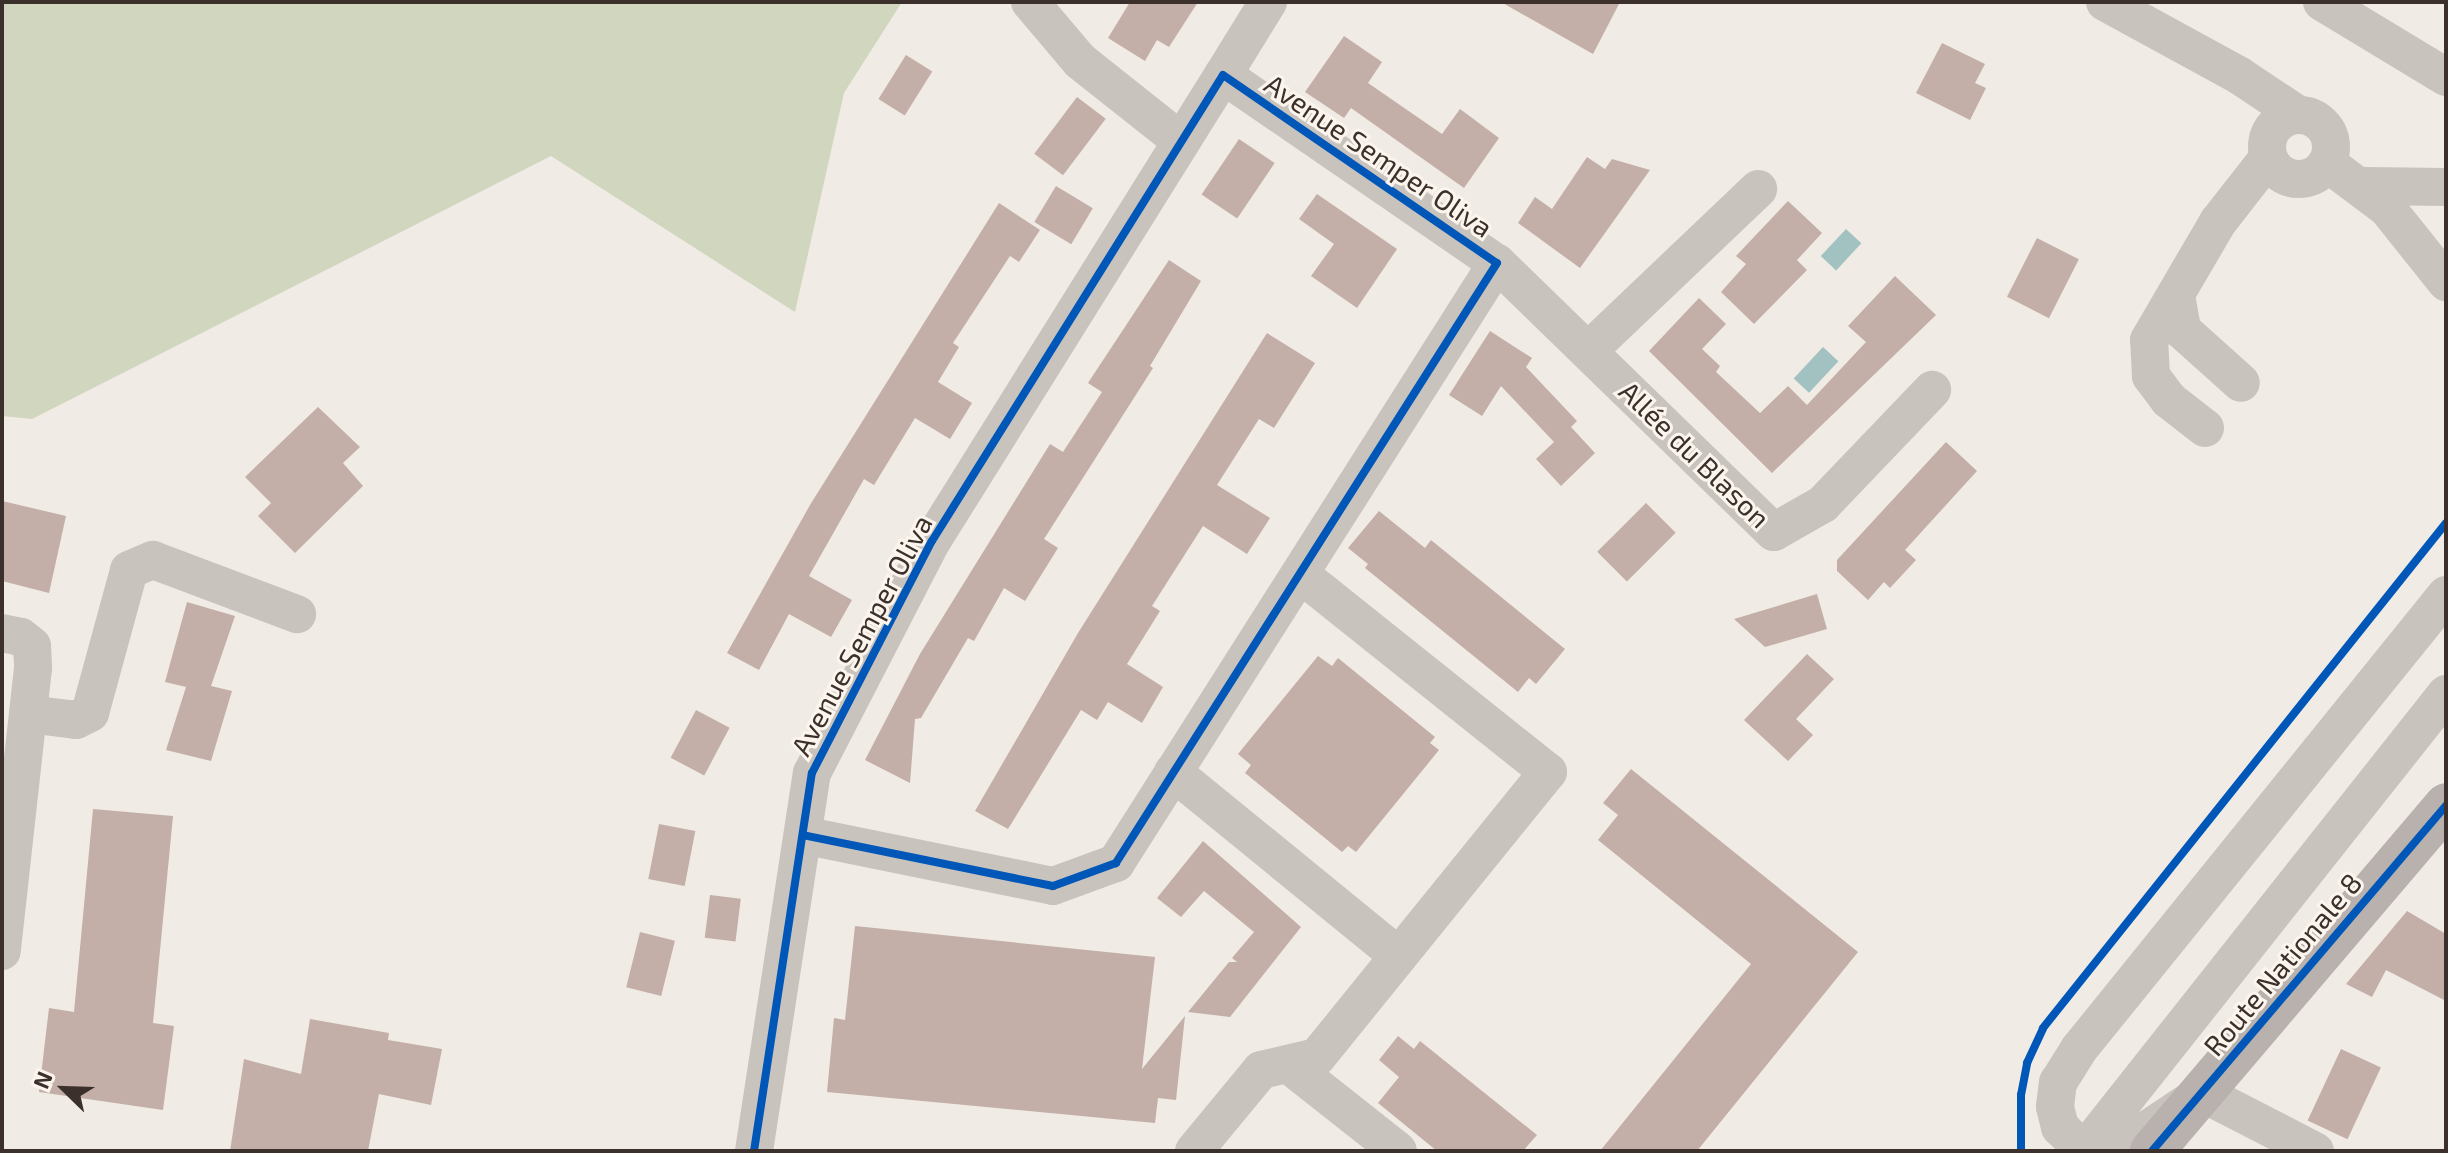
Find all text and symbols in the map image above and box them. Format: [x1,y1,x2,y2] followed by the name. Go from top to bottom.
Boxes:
[1258,66,1500,244] street label: Avenue Semper Oliva
[1613,374,1777,534] street label: Allée du Blason
[783,509,939,761] street label: Avenue Semper Oliva
[2196,866,2368,1062] street label: Route Nationale 8
[24,1049,104,1129] north arrow
[27,1067,57,1092] text: N

